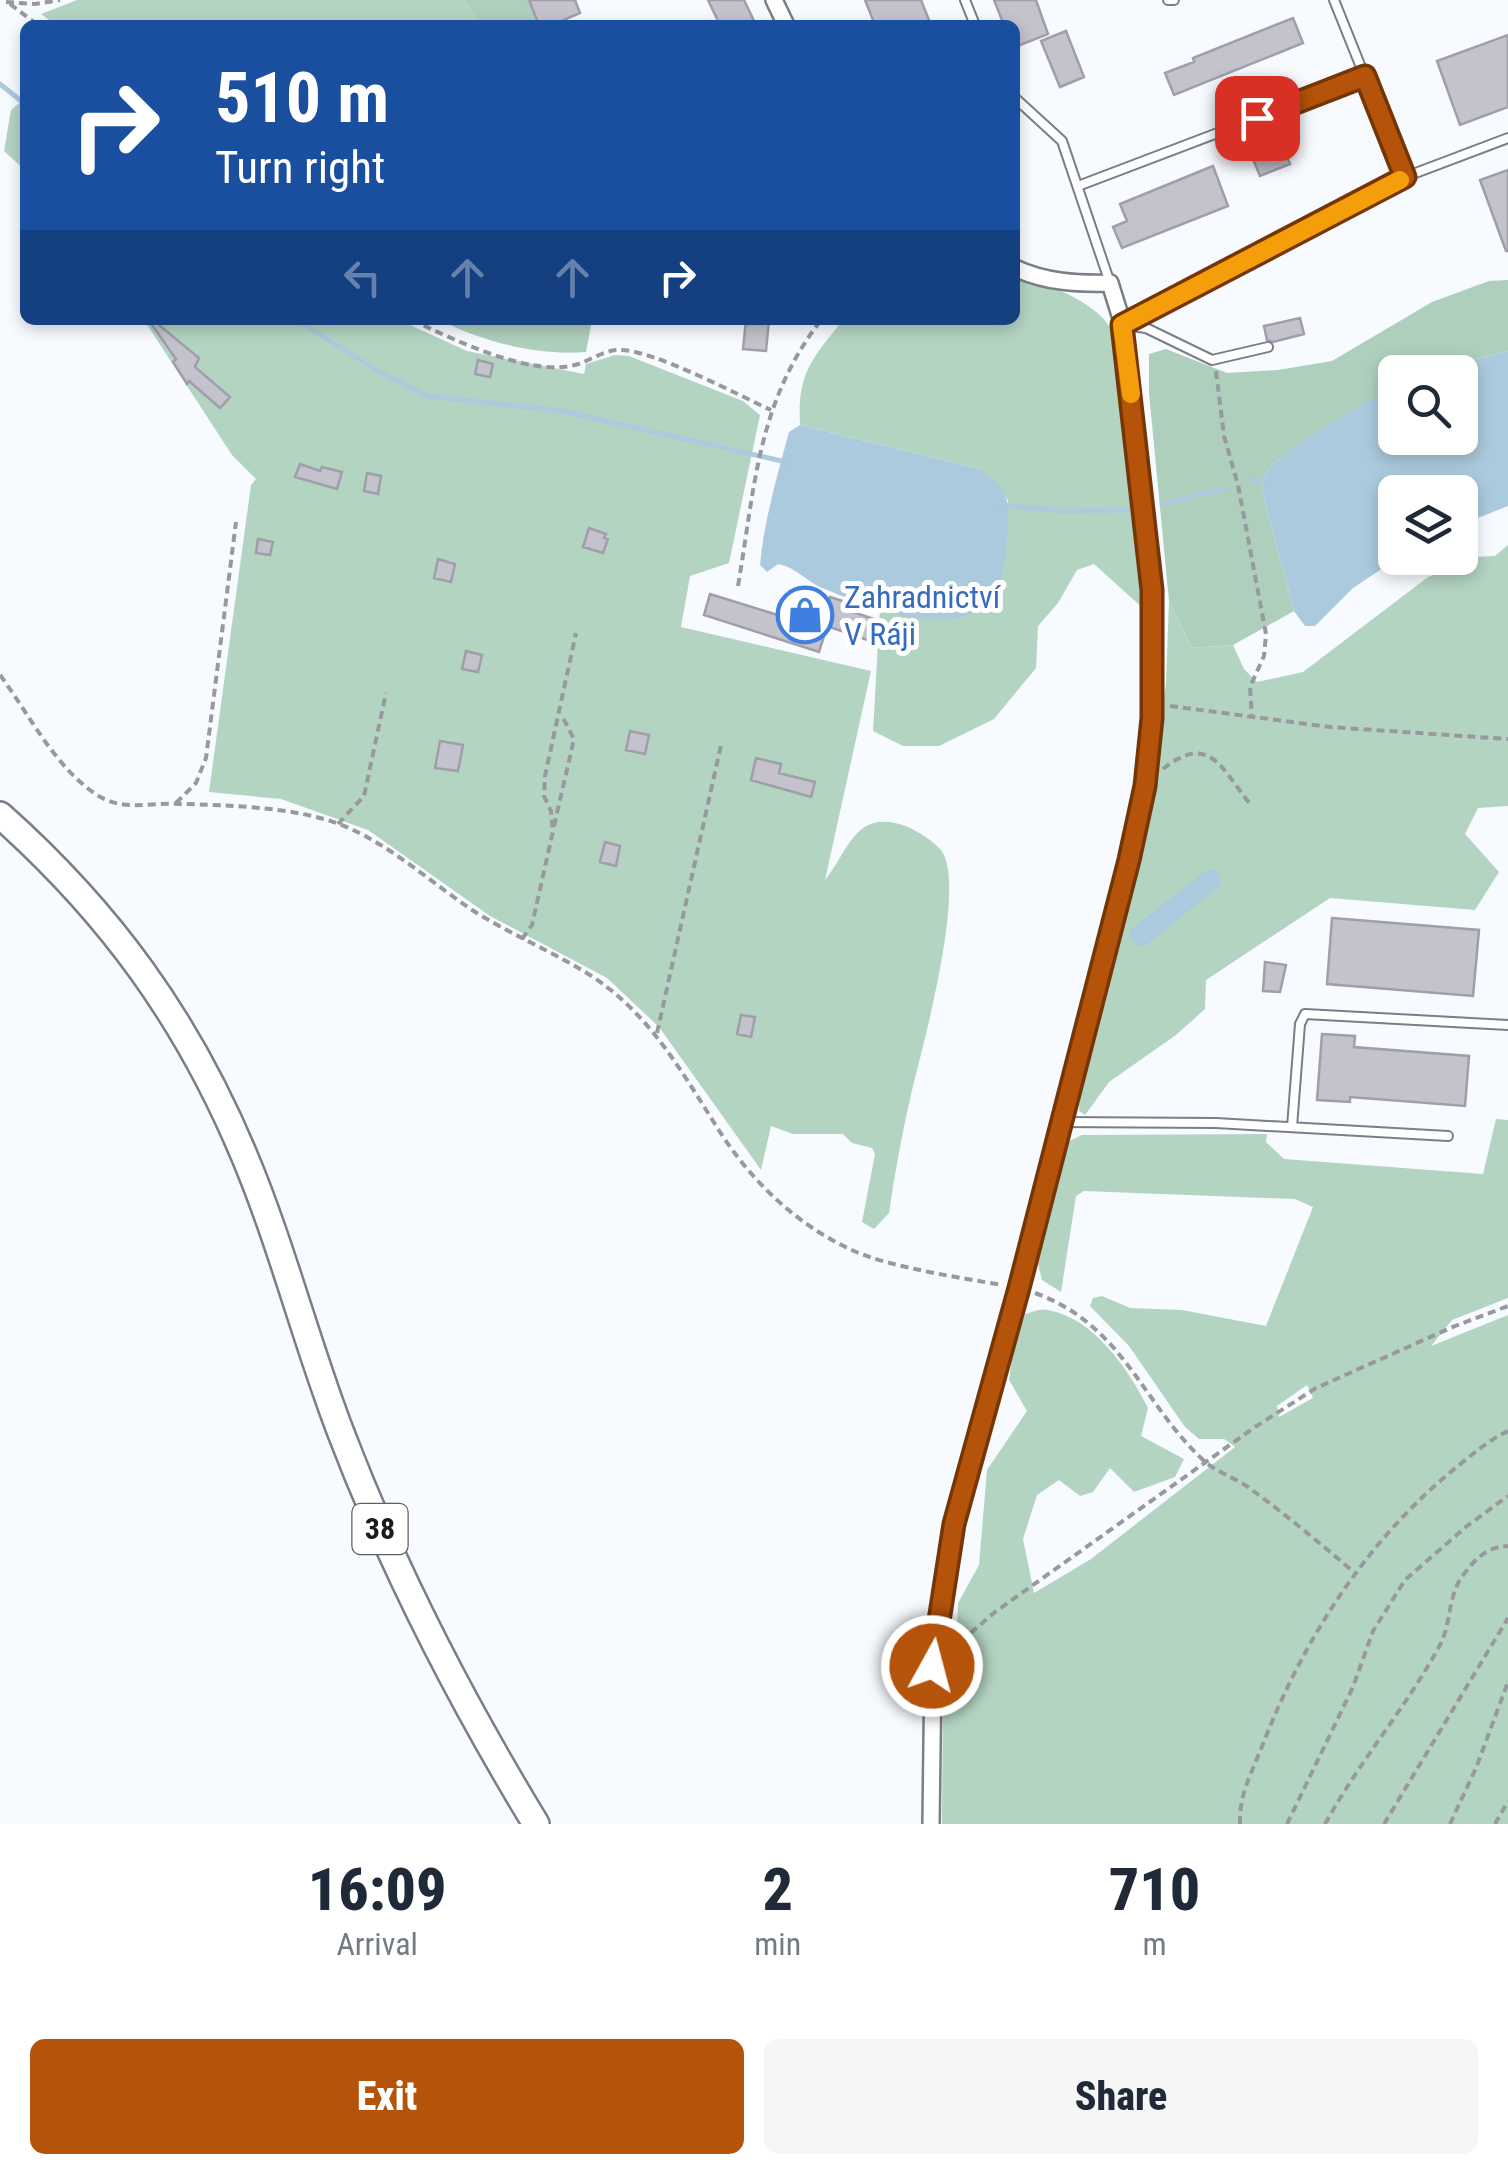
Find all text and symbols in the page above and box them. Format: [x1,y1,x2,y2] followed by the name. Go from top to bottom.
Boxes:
[215,57,389,139] text: 510 m
[50,60,180,190] icon: right
[1215,76,1300,161] pin
[1230,91,1285,146] icon: arrive
[215,141,385,194] text: Turn right
[335,250,390,305] icon: left
[440,250,495,305] icon: ahead
[545,250,600,305] icon: ahead
[650,250,705,305] icon: right
[1378,355,1478,575] map controls
[1378,355,1478,455] button: search
[1378,475,1478,575] button: layers
[844,578,1002,653] place label: Zahradnictví V Ráji
[775,585,835,645] shop icon: Zahradnictví V Ráji
[352,1504,408,1554] road number: 38
[880,1614,984,1718] position arrow
[308,1854,447,1925] text: 16:09
[762,1854,793,1925] text: 2
[1109,1854,1200,1925] text: 710
[336,1925,418,1963] text: Arrival
[754,1925,801,1963] text: min
[1143,1925,1167,1963] text: m
[30,2039,744,2154] button: Exit
[764,2039,1478,2154] button: Share

